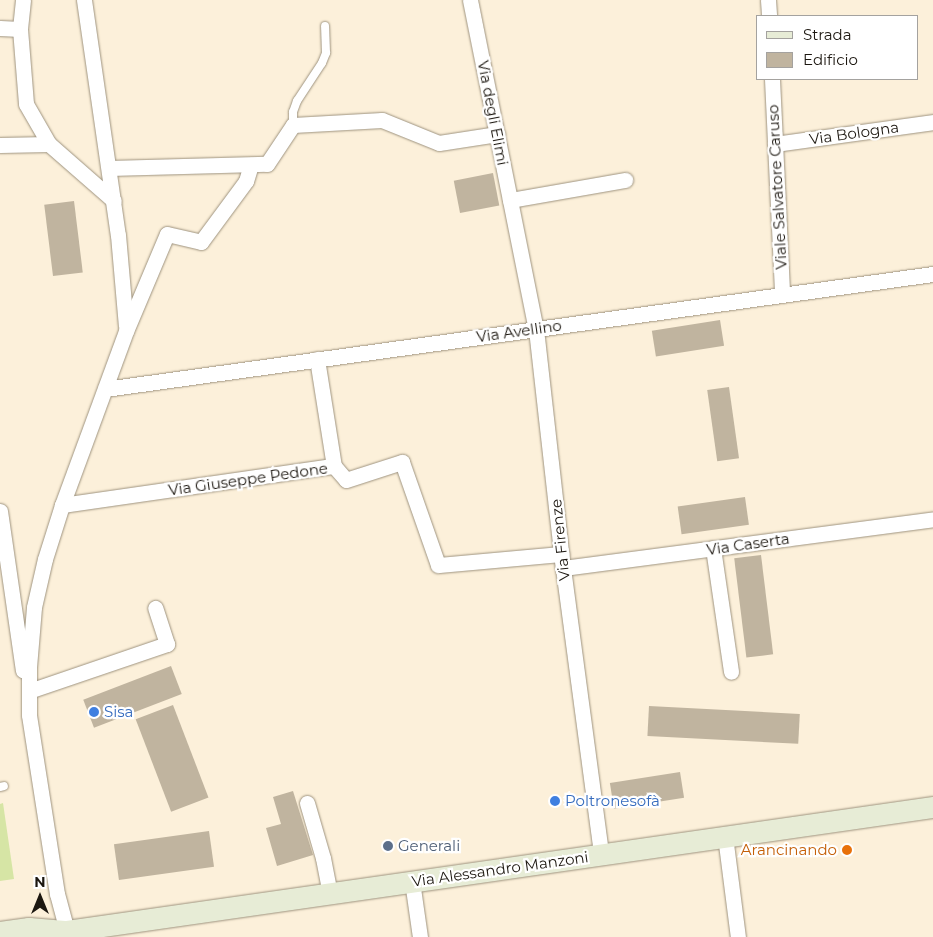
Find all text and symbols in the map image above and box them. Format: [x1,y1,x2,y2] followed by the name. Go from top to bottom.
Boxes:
[756,15,918,80] legend
[803,25,852,44] text: Strada
[803,50,858,69] text: Edificio
[474,59,512,167] street label: Via degli Elimi
[764,104,790,270] street label: Viale Salvatore Caruso
[808,118,900,148] street label: Via Bologna
[475,316,563,346] street label: Via Avellino
[167,459,329,499] street label: Via Giuseppe Pedone
[547,498,573,582] street label: Via Firenze
[705,529,791,559] street label: Via Caserta
[104,703,133,721] place label: Sisa
[88,706,100,718] marker: Sisa
[565,792,660,810] place label: Poltronesofà
[549,795,561,807] marker: Poltronesofà
[398,837,460,855] place label: Generali
[382,840,394,852] marker: Generali
[741,841,837,859] place label: Arancinando
[841,844,853,856] marker: Arancinando
[410,848,590,890] street label: Via Alessandro Manzoni
[15,872,65,922] north arrow
[34,873,46,891] text: N

